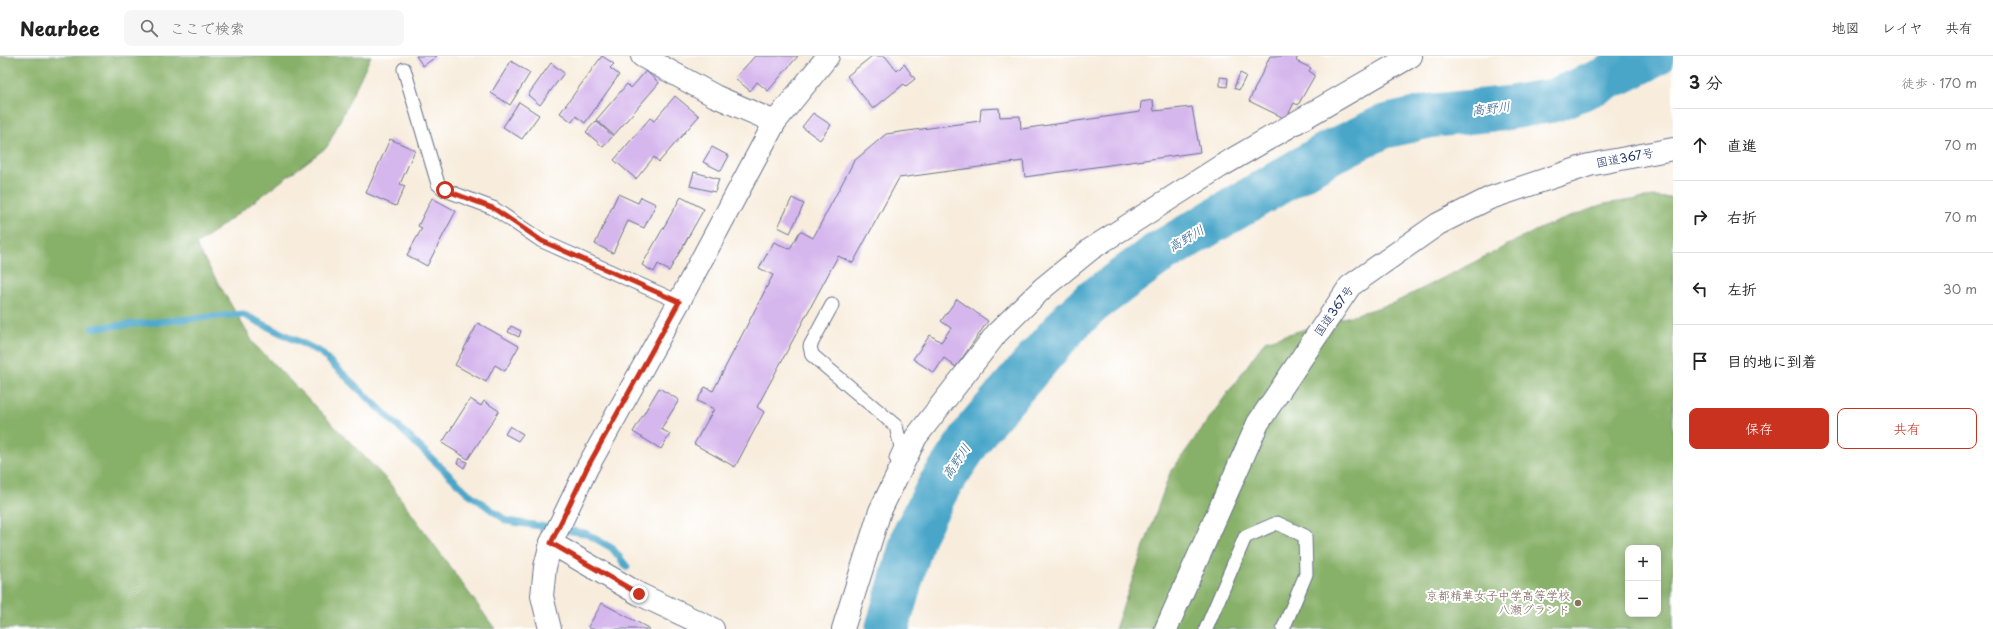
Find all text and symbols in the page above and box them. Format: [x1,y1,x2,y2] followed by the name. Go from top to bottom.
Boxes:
[124,10,404,46] search box
[20,14,100,42] text: Nearbee
[170,16,245,39] text: ここで検索
[138,17,160,39] icon: search
[1832,17,1860,38] text: 地図
[1882,17,1923,38] text: レイヤ
[1945,17,1973,38] text: 共有
[1689,69,1723,95] text: 3 分
[1902,73,1977,92] text: 徒歩 · 170 m
[1470,96,1511,119] water label: 高野川
[1727,133,1757,156] text: 直進
[1689,134,1711,156] icon: ahead
[1944,135,1977,154] text: 70 m
[1594,143,1655,171] street label: 国道367号
[436,181,454,199] route start
[1727,205,1757,228] text: 右折
[1689,206,1711,228] icon: right
[1944,207,1977,226] text: 70 m
[1164,219,1207,256] water label: 高野川
[1727,277,1757,300] text: 左折
[1689,278,1711,300] icon: left
[1943,279,1977,298] text: 30 m
[1309,281,1357,340] street label: 国道367号
[1727,349,1817,372] text: 目的地に到着
[1689,350,1711,372] icon: arrive
[1689,408,1829,449] button: 保存
[1837,408,1977,449] button: 共有
[937,439,974,482] water label: 高野川
[1625,545,1661,617] map controls
[1625,545,1661,581] button: +
[1625,581,1661,617] button: −
[630,585,648,603] route end
[1426,586,1570,618] place label: 京都精華女子中学高等学校 八瀬グランド
[1573,598,1583,608] marker: 京都精華女子中学高等学校 八瀬グランド

